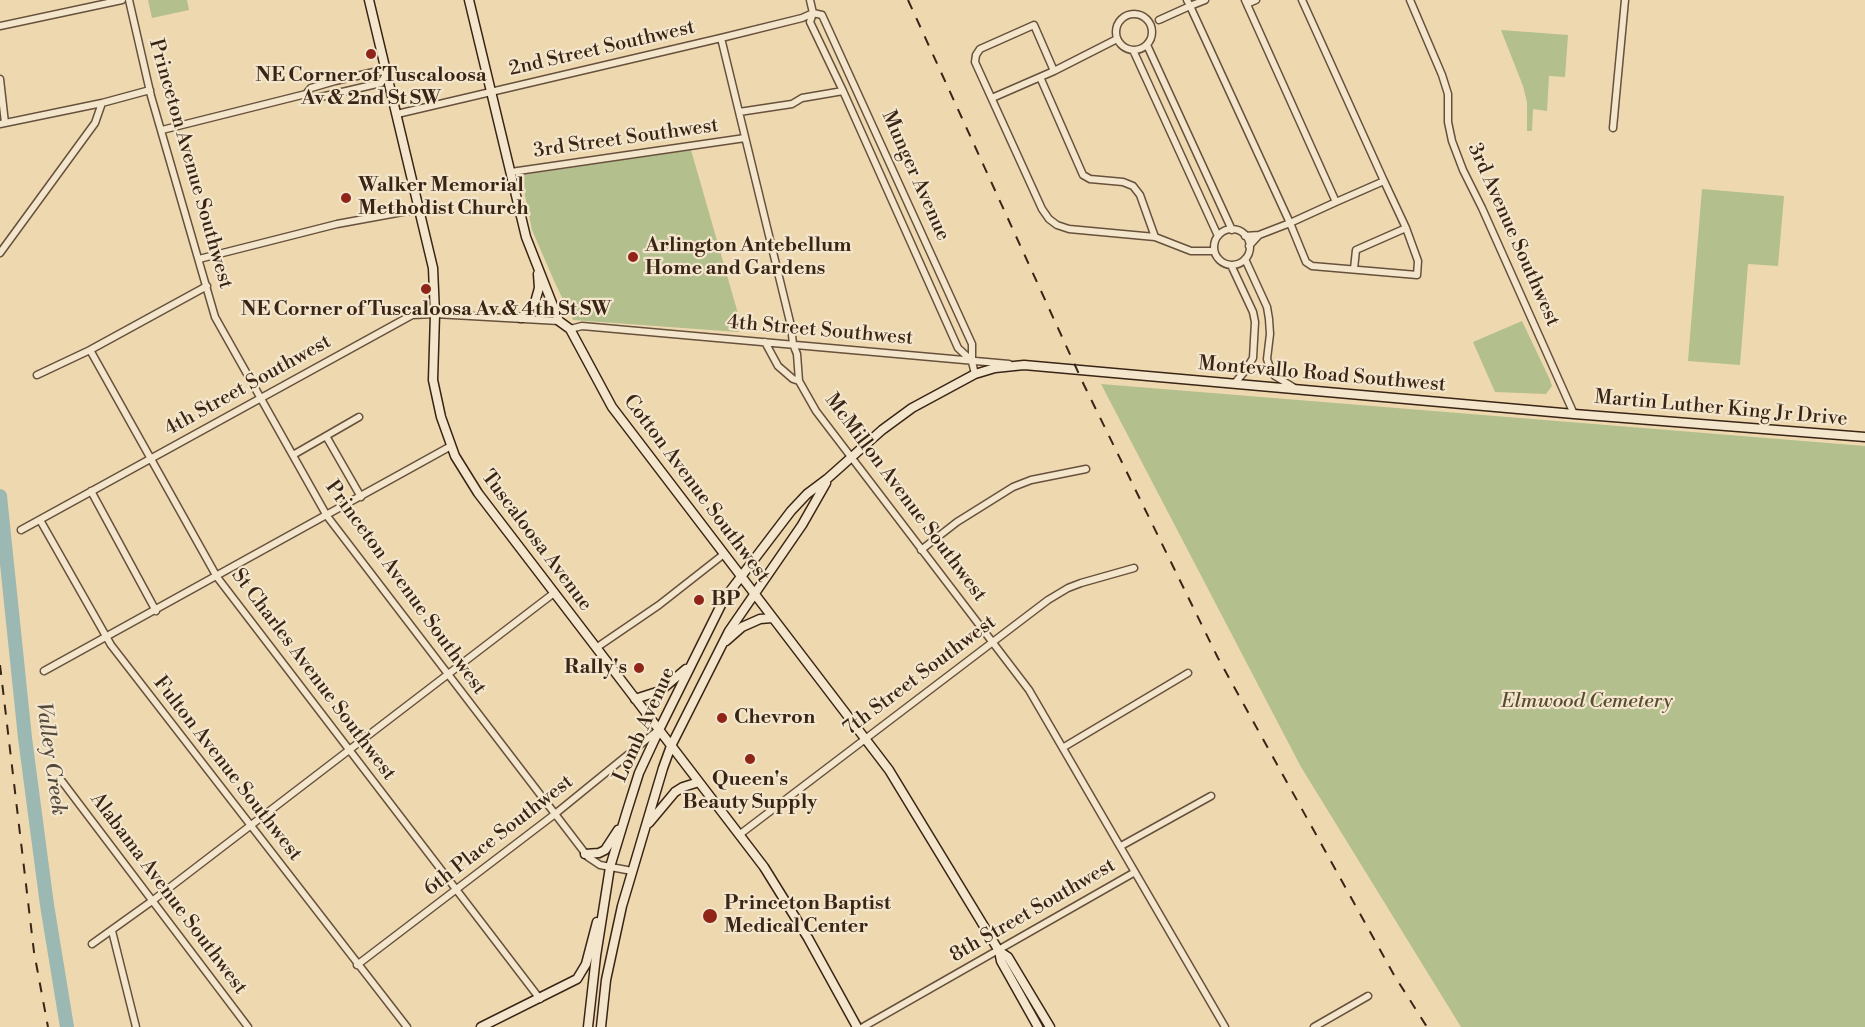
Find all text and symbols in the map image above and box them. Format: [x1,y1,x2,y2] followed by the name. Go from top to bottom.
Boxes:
[507,16,697,82] street label: 2nd Street Southwest
[143,36,237,292] street label: Princeton Avenue Southwest
[364,47,378,61] marker: NE Corner of Tuscaloosa Av & 2nd St SW
[255,64,487,111] place label: NE Corner of Tuscaloosa Av & 2nd St SW
[876,107,954,245] street label: Munger Avenue
[532,114,720,164] street label: 3rd Street Southwest
[1462,140,1564,330] street label: 3rd Avenue Southwest
[358,174,529,221] place label: Walker Memorial Methodist Church
[339,191,353,205] marker: Walker Memorial Methodist Church
[645,234,851,281] place label: Arlington Antebellum Home and Gardens
[626,250,640,264] marker: Arlington Antebellum Home and Gardens
[419,282,433,296] marker: NE Corner of Tuscaloosa Av & 4th St SW
[241,298,611,322] place label: NE Corner of Tuscaloosa Av & 4th St SW
[726,311,914,351] street label: 4th Street Southwest
[161,330,335,442] street label: 4th Street Southwest
[1197,352,1447,398] street label: Montevallo Road Southwest
[1593,386,1849,432] street label: Martin Luther King Jr Drive
[819,389,991,607] street label: McMillon Avenue Southwest
[617,390,775,588] street label: Cotton Avenue Southwest
[475,466,597,616] street label: Tuscaloosa Avenue
[319,476,491,700] street label: Princeton Avenue Southwest
[226,564,400,786] street label: St Charles Avenue Southwest
[711,588,740,612] place label: BP
[692,593,706,607] marker: BP
[839,611,1001,741] street label: 7th Street Southwest
[564,656,627,680] place label: Rally's
[632,661,646,675] marker: Rally's
[609,664,681,786] street label: Lomb Avenue
[148,672,306,866] street label: Fulton Avenue Southwest
[1501,690,1673,714] park label: Elmwood Cemetery
[30,701,70,817] water label: Valley Creek
[734,706,815,730] place label: Chevron
[715,711,729,725] marker: Chevron
[743,752,757,766] marker: Queen's Beauty Supply
[683,768,817,815] place label: Queen's Beauty Supply
[420,770,578,902] street label: 6th Place Southwest
[84,789,252,999] street label: Alabama Avenue Southwest
[946,854,1120,968] street label: 8th Street Southwest
[724,892,891,939] place label: Princeton Baptist Medical Center
[701,907,719,925] marker: Princeton Baptist Medical Center

